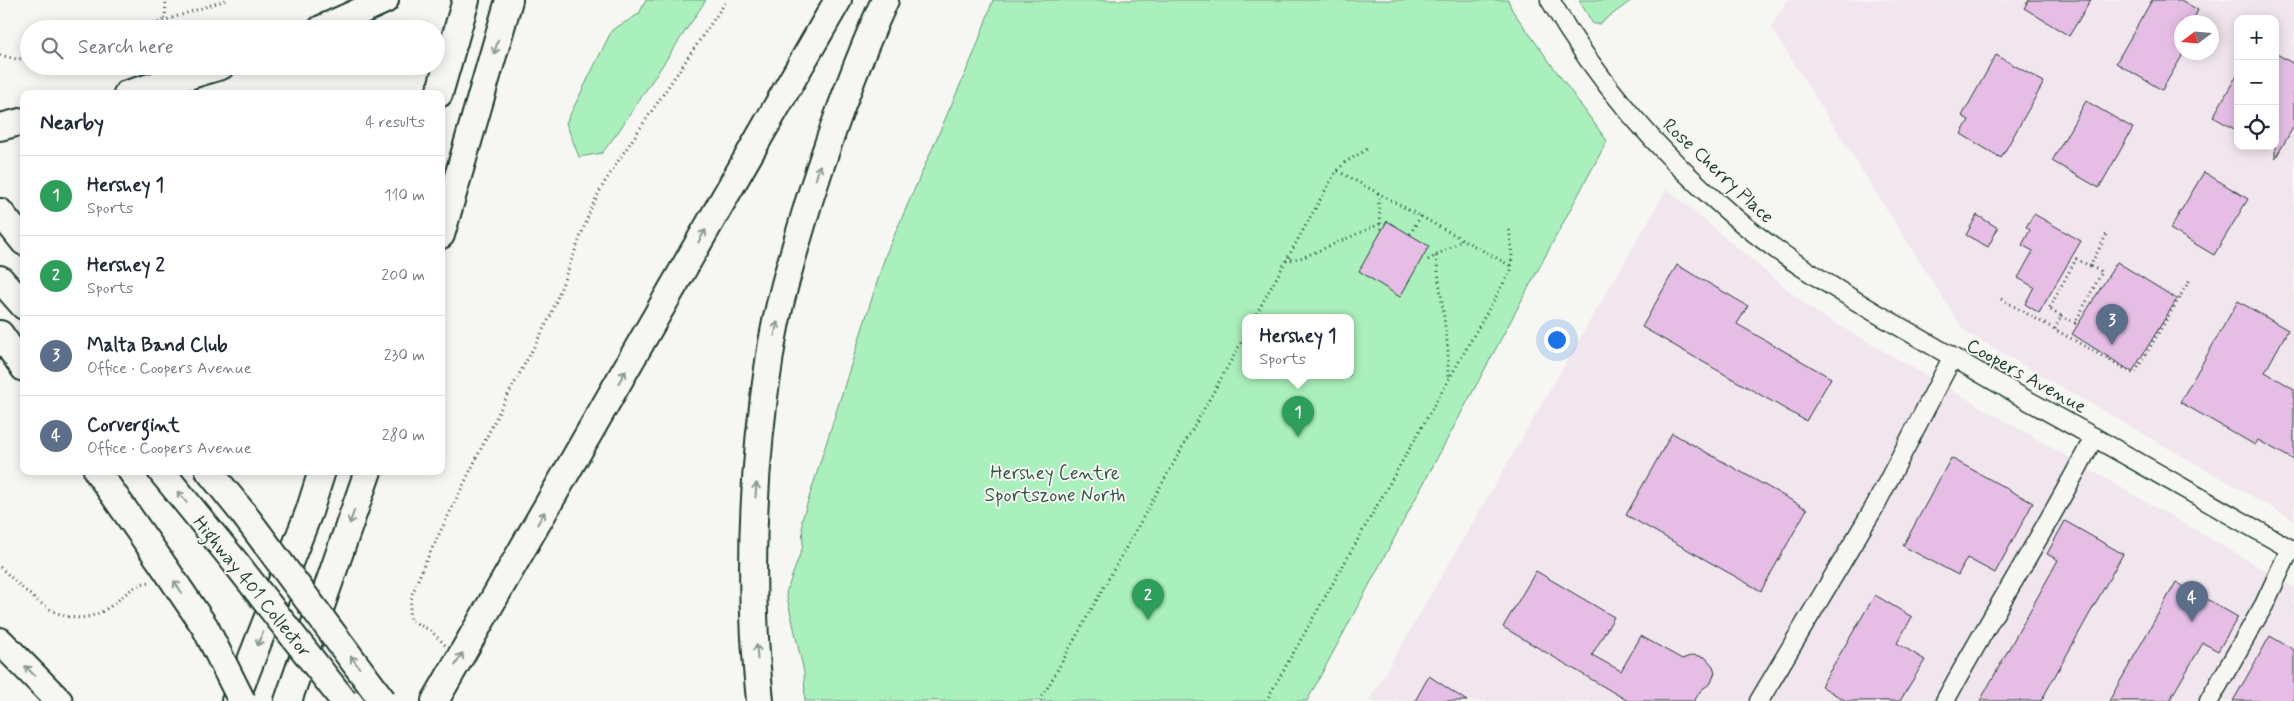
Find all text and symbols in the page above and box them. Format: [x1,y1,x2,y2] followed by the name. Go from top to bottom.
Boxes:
[2174,15,2219,60] north arrow
[2234,15,2279,150] map controls
[2234,15,2279,60] button: +
[20,20,445,75] search box
[38,34,66,62] icon: search
[78,35,174,60] text: Search here
[491,38,501,54] one-way arrow
[2234,60,2279,105] button: −
[2234,105,2279,150] button: locate
[40,109,104,137] text: Nearby
[365,112,425,133] text: 4 results
[1656,113,1779,230] street label: Rose Cherry Place
[814,165,824,181] one-way arrow
[87,173,164,198] text: Hershey 1
[52,185,60,206] text: 1
[384,185,425,206] text: 110 m
[87,198,133,219] text: Sports
[698,230,708,244] one-way arrow
[87,253,165,278] text: Hershey 2
[52,265,60,286] text: 2
[381,265,425,286] text: 200 m
[87,278,133,299] text: Sports
[2096,304,2128,345] pin: 3
[1242,314,1354,379] popup
[771,321,781,337] one-way arrow
[1259,324,1337,349] text: Hershey 1
[1544,327,1570,353] your location
[87,333,227,358] text: Malta Band Club
[1962,333,2091,420] street label: Coopers Avenue
[52,345,60,366] text: 3
[384,345,425,366] text: 230 m
[1259,349,1306,370] text: Sports
[87,358,252,379] text: Office · Coopers Avenue
[617,371,627,385] one-way arrow
[1282,396,1314,437] pin: 1
[87,413,180,438] text: Corvergint
[51,425,61,446] text: 4
[382,425,425,446] text: 280 m
[87,438,252,459] text: Office · Coopers Avenue
[985,461,1125,508] park label: Hershey Centre Sportszone North
[752,482,761,498] one-way arrow
[176,491,187,504] one-way arrow
[347,509,356,525] one-way arrow
[185,511,317,665] street label: Highway 401 Collector
[536,511,546,526] one-way arrow
[1132,579,1164,620] pin: 2
[173,580,183,594] one-way arrow
[2176,581,2208,622] pin: 4
[255,631,264,646] one-way arrow
[752,645,761,661] one-way arrow
[455,652,465,666] one-way arrow
[349,655,360,668] one-way arrow
[24,665,36,677] one-way arrow

